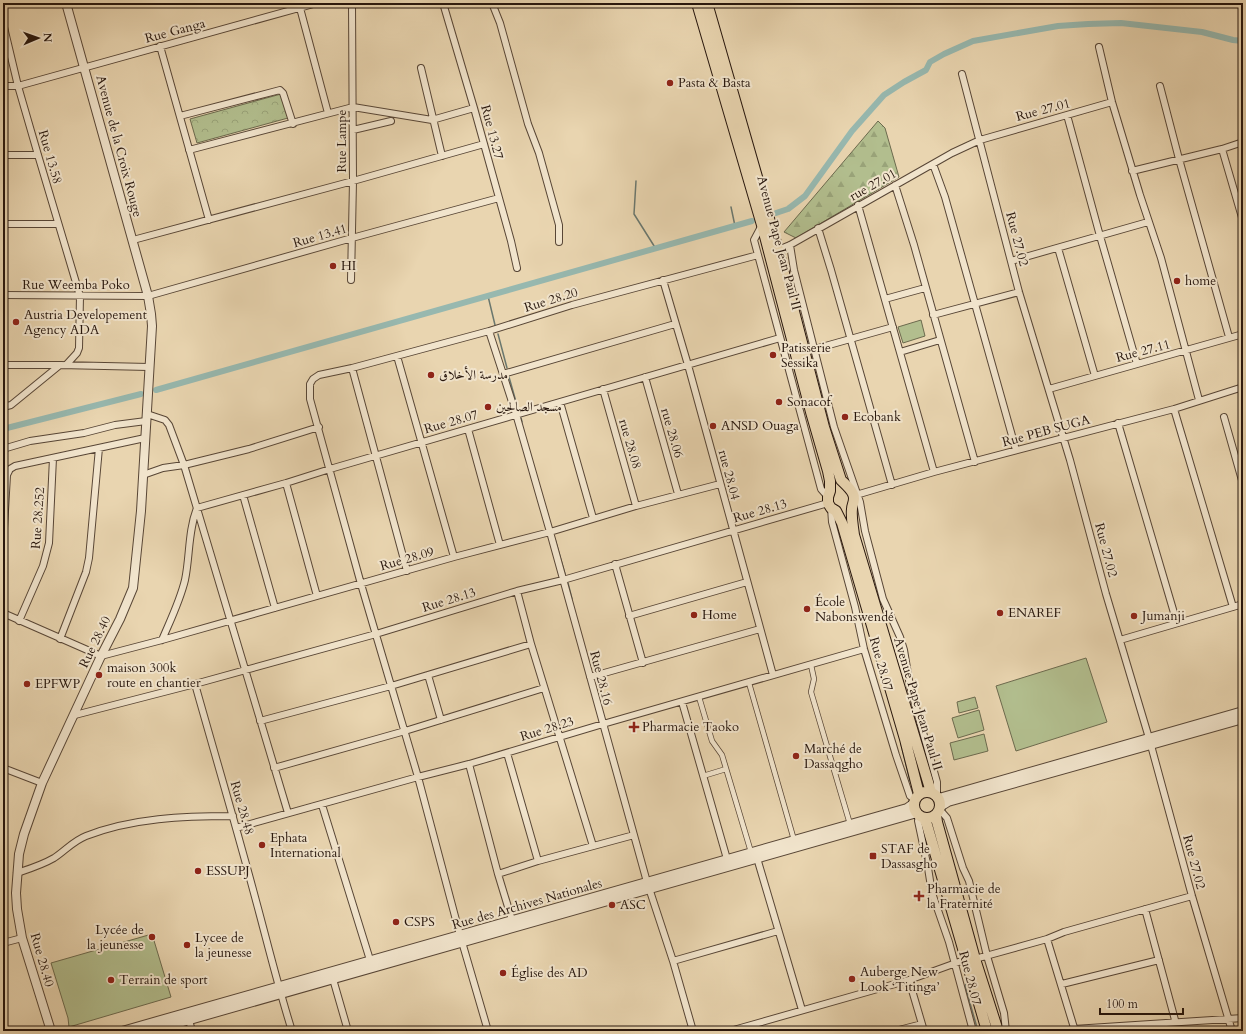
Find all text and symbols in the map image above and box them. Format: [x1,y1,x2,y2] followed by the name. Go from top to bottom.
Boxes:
[143,14,208,48] street label: Rue Ganga
[18,18,58,58] north arrow
[40,33,55,43] text: N
[91,73,147,219] street label: Avenue de la Croix Rouge
[678,74,751,92] place label: Pasta & Basta
[665,78,675,88] marker: Pasta & Basta
[1014,94,1072,126] street label: Rue 27.01
[476,103,508,161] street label: Rue 13.27
[333,109,351,172] street label: Rue Lampe
[34,128,66,186] street label: Rue 13.58
[846,165,900,205] street label: rue 27.01
[752,174,806,312] street label: Avenue Pape Jean Paul II
[1001,210,1033,268] street label: Rue 27.02
[291,220,349,252] street label: Rue 13.41
[341,257,356,275] place label: HI
[328,261,338,271] marker: HI
[1185,272,1216,290] place label: home
[22,276,130,294] street label: Rue Weemba Poko
[1172,276,1182,286] marker: home
[522,283,580,317] street label: Rue 28.20
[24,306,147,339] place label: Austria Developement Agency ADA
[11,317,21,327] marker: Austria Developement Agency ADA
[1114,335,1172,367] street label: Rue 27.11
[781,339,831,372] place label: Patisserie Sessika
[768,350,778,360] marker: Patisserie Sessika
[439,366,508,384] place label: مدرسة الأخلاق
[426,370,436,380] marker: مدرسة الأخلاق
[787,393,833,411] place label: Sonacof
[774,397,784,407] marker: Sonacof
[496,398,562,416] place label: مسجد الصالحين
[483,402,493,412] marker: مسجد الصالحين
[422,406,480,438] street label: Rue 28.07
[656,406,688,460] street label: rue 28.06
[853,408,901,426] place label: Ecobank
[1000,410,1093,451] street label: Rue PEB SUGA
[840,412,850,422] marker: Ecobank
[614,417,646,471] street label: rue 28.08
[721,417,799,435] place label: ANSD Ouaga
[708,421,718,431] marker: ANSD Ouaga
[714,448,744,502] street label: rue 28.04
[27,486,49,550] street label: Rue 28.252
[731,495,789,527] street label: Rue 28.13
[1090,521,1122,579] street label: Rue 27.02
[378,543,436,575] street label: Rue 28.09
[420,583,478,617] street label: Rue 28.13
[815,593,894,626] place label: École Nabonswendé
[802,604,812,614] marker: École Nabonswendé
[1008,604,1061,622] place label: ENAREF
[702,606,737,624] place label: Home
[1140,607,1185,625] place label: Jumanji
[995,608,1005,618] marker: ENAREF
[689,610,699,620] marker: Home
[1129,611,1139,621] marker: Jumanji
[75,613,115,671] street label: Rue 28.40
[865,635,897,693] street label: Rue 28.07
[889,635,947,773] street label: Avenue Pape Jean Paul II
[585,649,617,707] street label: Rue 28.16
[107,659,201,692] place label: maison 300k route en chantier
[94,670,104,680] marker: maison 300k route en chantier
[35,675,80,693] place label: EPFWP
[22,679,32,689] marker: EPFWP
[518,712,576,746] street label: Rue 28.23
[642,718,739,736] place label: Pharmacie Taoko
[629,722,639,732] marker: Pharmacie Taoko
[804,740,863,773] place label: Marché de Dassaqgho
[791,751,801,761] marker: Marché de Dassaqgho
[226,779,258,837] street label: Rue 28.48
[270,829,341,862] place label: Ephata International
[1178,833,1210,891] street label: Rue 27.02
[257,840,267,850] marker: Ephata International
[881,840,937,873] place label: STAF de Dassasgho
[868,851,878,861] marker: STAF de Dassasgho
[206,862,250,880] place label: ESSUPJ
[193,866,203,876] marker: ESSUPJ
[450,874,604,934] street label: Rue des Archives Nationales
[927,880,1001,913] place label: Pharmacie de la Fraternité
[914,891,924,901] marker: Pharmacie de la Fraternité
[620,896,646,914] place label: ASC
[607,900,617,910] marker: ASC
[404,913,435,931] place label: CSPS
[391,917,401,927] marker: CSPS
[87,921,144,954] place label: Lycée de la jeunesse
[195,929,252,962] place label: Lycee de la jeunesse
[26,931,58,989] street label: Rue 28.40
[147,932,157,942] marker: Lycée de la jeunesse
[182,940,192,950] marker: Lycee de la jeunesse
[954,949,986,1007] street label: Rue 28.07
[860,963,939,996] place label: Auberge New Look ‘Titinga’
[511,964,588,982] place label: Église des AD
[498,968,508,978] marker: Église des AD
[119,971,208,989] place label: Terrain de sport
[847,974,857,984] marker: Auberge New Look ‘Titinga’
[106,975,116,985] marker: Terrain de sport
[1100,990,1183,1016] scale bar
[1106,996,1139,1012] text: 100 m

